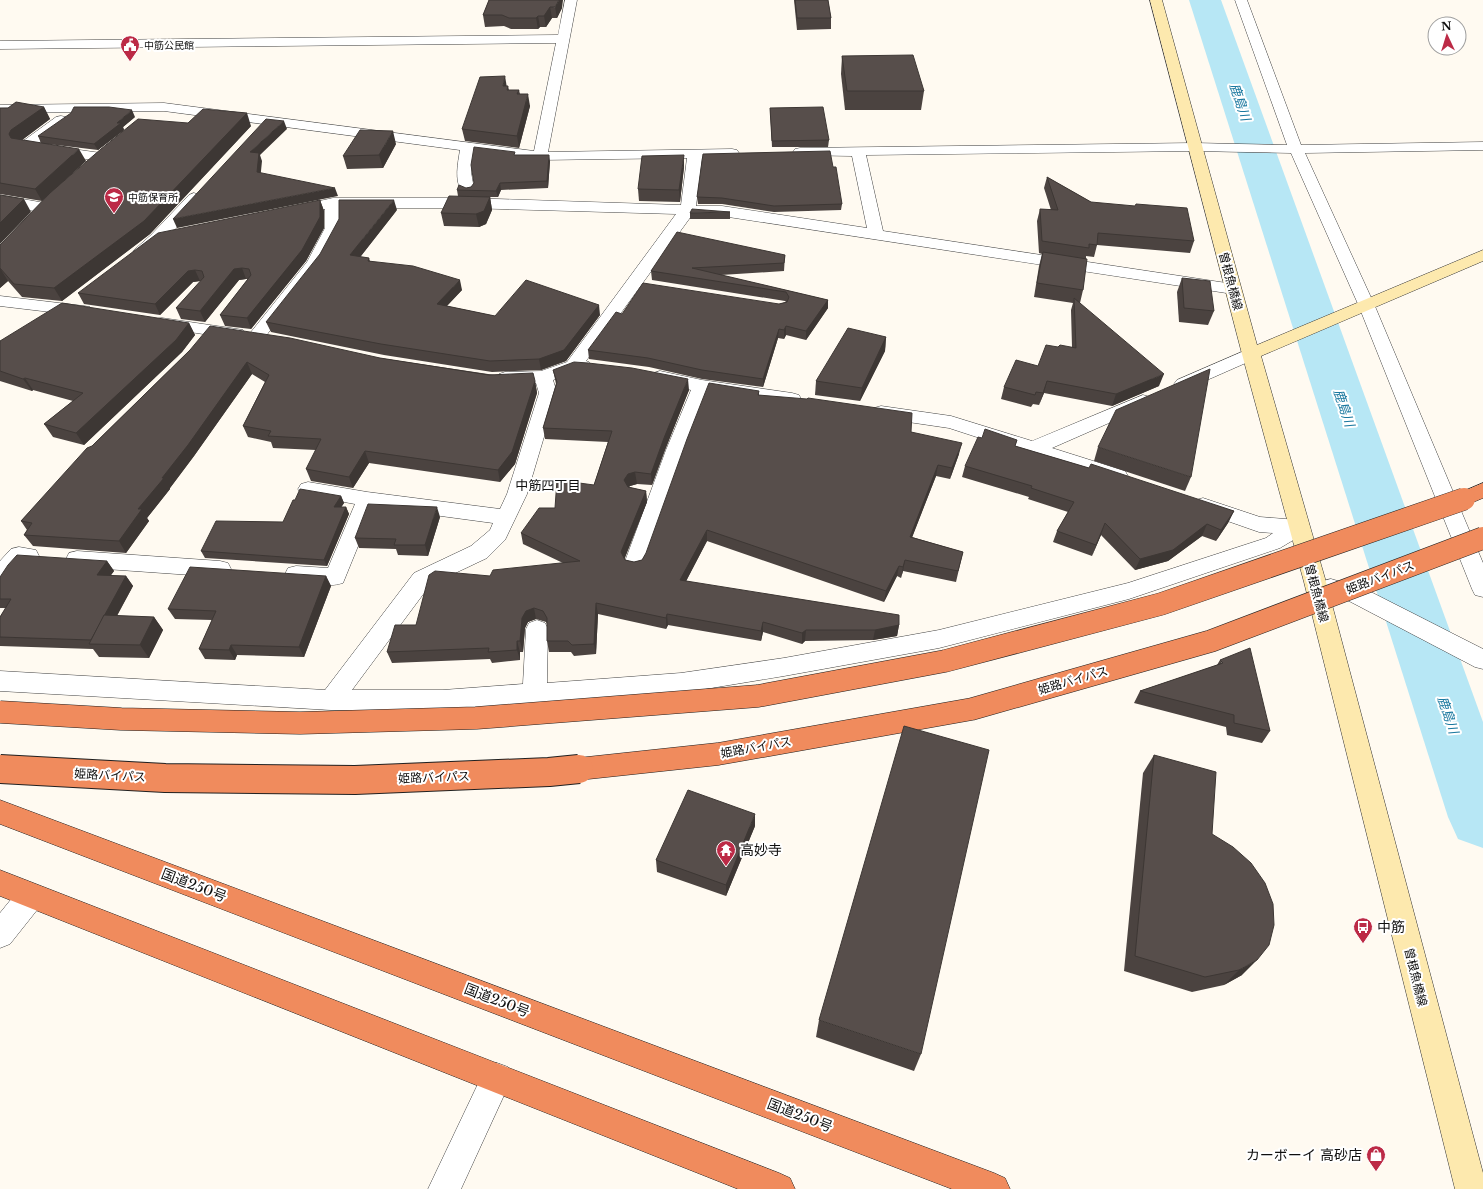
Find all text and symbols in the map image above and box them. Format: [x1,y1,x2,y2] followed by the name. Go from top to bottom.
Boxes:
[1427,16,1467,56] north arrow
[1441,19,1453,33] text: N
[119,34,141,62] public building icon: 中筋公民館
[144,39,194,52] place label: 中筋公民館
[1226,81,1255,125] water label: 鹿島川
[103,186,125,214] school or university icon: 中筋保育所
[128,191,178,204] place label: 中筋保育所
[1216,250,1246,312] street label: 曽根魚橋線
[1330,387,1359,431] water label: 鹿島川
[515,477,581,494] district label: 中筋四丁目
[1344,557,1416,597] street label: 姫路バイパス
[1302,562,1332,624] street label: 曽根魚橋線
[1036,663,1110,697] street label: 姫路バイパス
[1434,694,1463,738] water label: 鹿島川
[719,733,793,761] street label: 姫路バイパス
[74,766,146,784] street label: 姫路バイパス
[398,768,470,786] street label: 姫路バイパス
[715,839,737,867] temple icon: 高妙寺
[740,841,782,859] place label: 高妙寺
[159,864,229,906] street label: 国道250号
[1352,916,1374,944] bus stop icon: 中筋
[1377,918,1405,936] place label: 中筋
[1401,946,1431,1008] street label: 曽根魚橋線
[462,979,532,1021] street label: 国道250号
[765,1094,835,1136] street label: 国道250号
[1365,1144,1387,1172] shop icon: カーボーイ 高砂店
[1246,1146,1362,1164] place label: カーボーイ 高砂店

